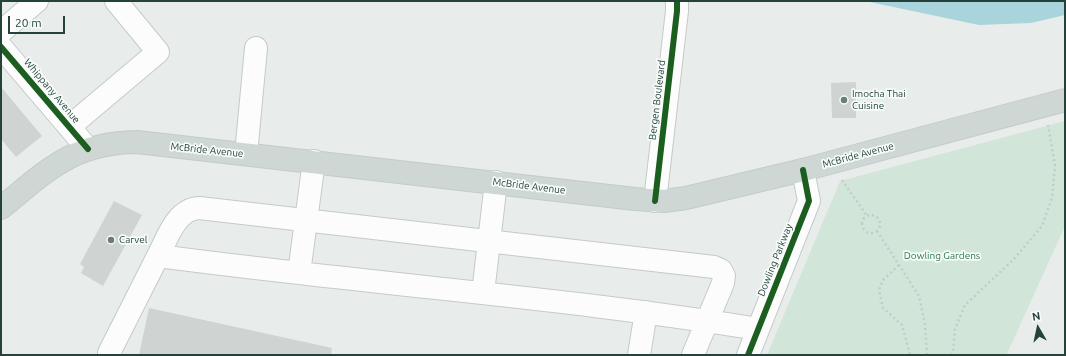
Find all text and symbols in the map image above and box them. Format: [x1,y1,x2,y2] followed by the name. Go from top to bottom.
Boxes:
[10,8,67,34] scale bar
[15,16,42,29] text: 20 m
[21,56,83,126] street label: Whippany Avenue
[646,59,668,141] street label: Bergen Boulevard
[852,88,906,112] place label: Imocha Thai Cuisine
[839,95,849,105] marker: Imocha Thai Cuisine
[170,140,244,160] street label: McBride Avenue
[821,140,895,170] street label: McBride Avenue
[492,176,566,196] street label: McBride Avenue
[755,222,795,298] street label: Dowling Parkway
[119,234,147,246] place label: Carvel
[106,235,116,245] marker: Carvel
[904,250,980,262] park label: Dowling Gardens
[1018,308,1058,348] north arrow
[1031,310,1041,323] text: N

